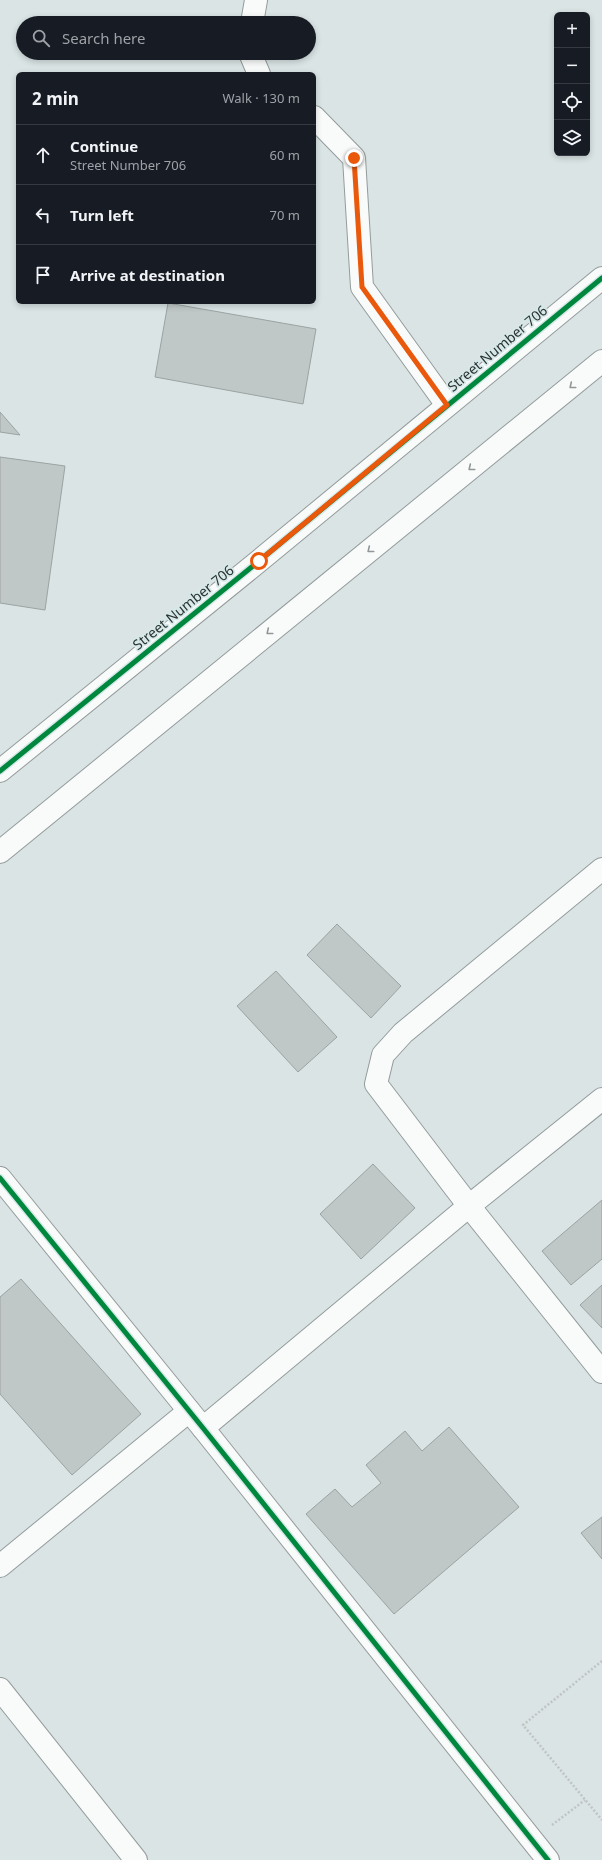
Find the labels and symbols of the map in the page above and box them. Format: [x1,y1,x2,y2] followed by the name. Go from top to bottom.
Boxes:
[345,149,363,167] route end
[443,301,551,395] street label: Street Number 706
[569,381,576,388] one-way arrow
[468,463,476,470] one-way arrow
[368,545,375,552] one-way arrow
[250,552,268,570] route start
[128,560,238,654] street label: Street Number 706
[267,627,274,634] one-way arrow

